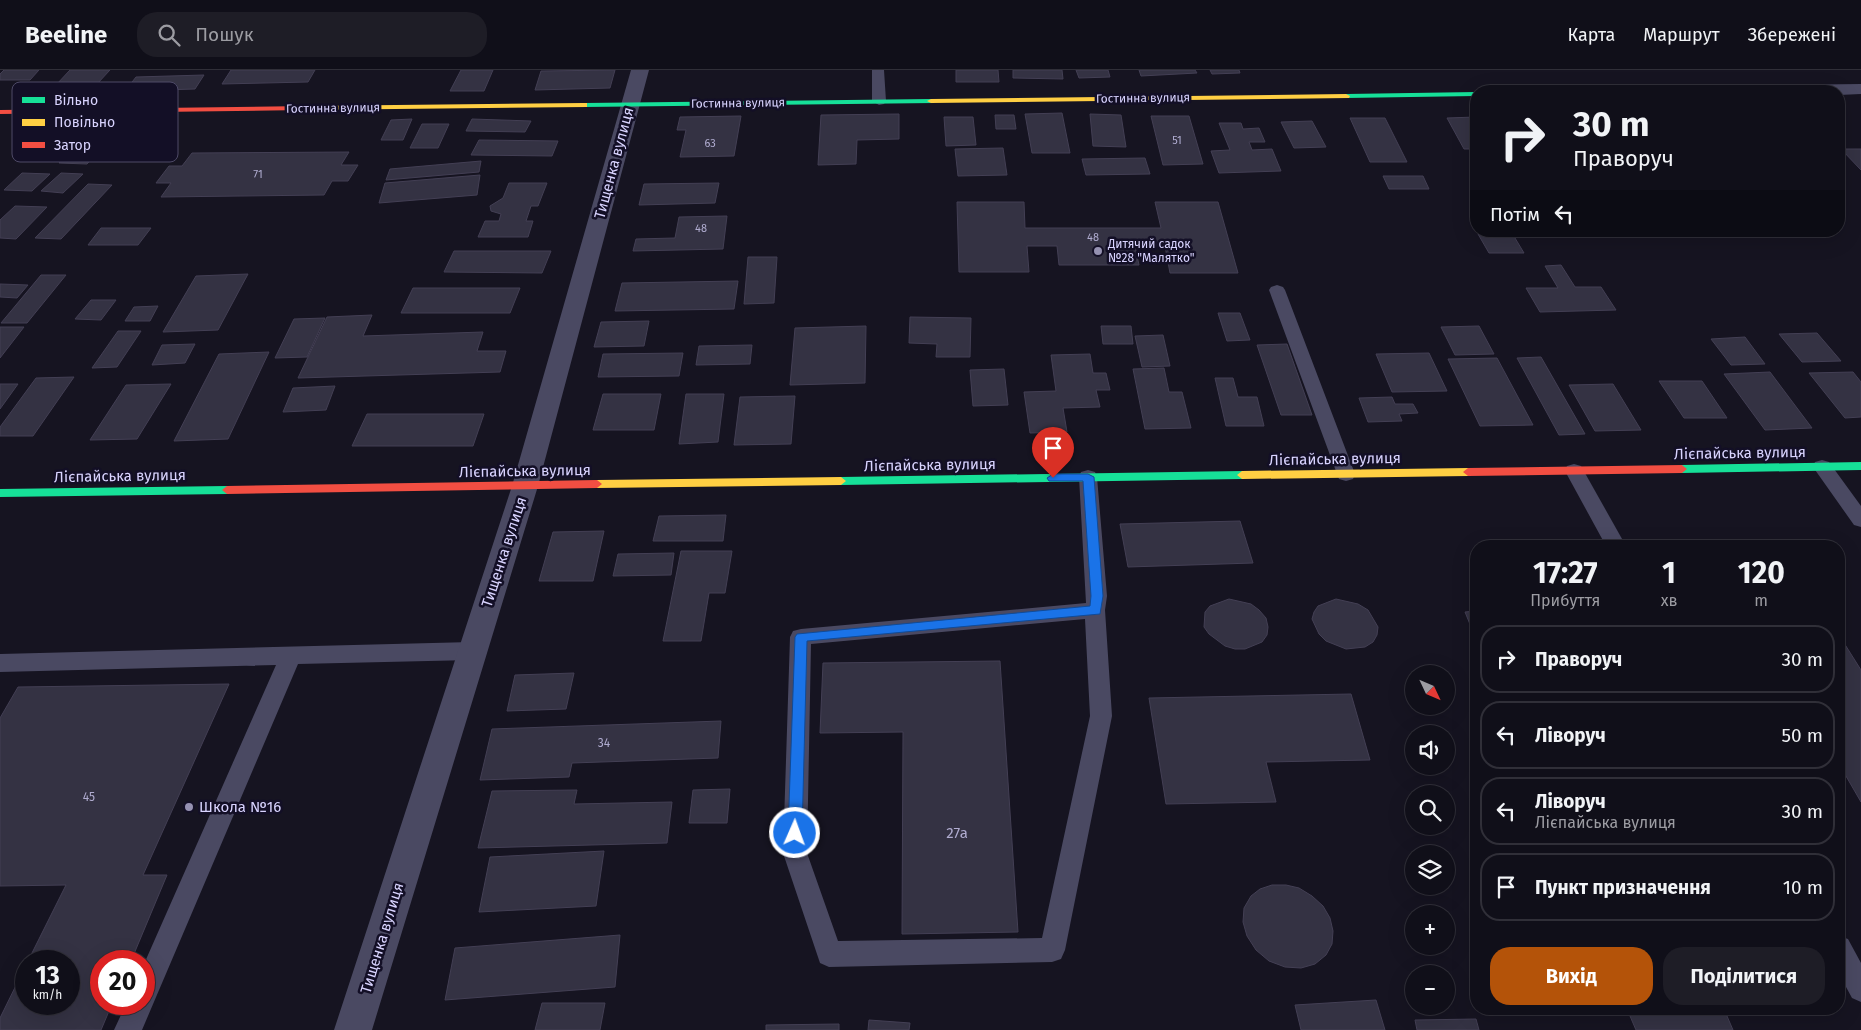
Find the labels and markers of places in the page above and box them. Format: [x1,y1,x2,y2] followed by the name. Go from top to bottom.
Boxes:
[1107,237,1195,265] place label: Дитячий садок №28 "Малятко"
[1092,245,1104,257] marker: Дитячий садок №28 "Малятко"
[1032,427,1074,478] pin
[199,798,281,816] place label: Школа №16
[183,801,195,813] marker: Школа №16

